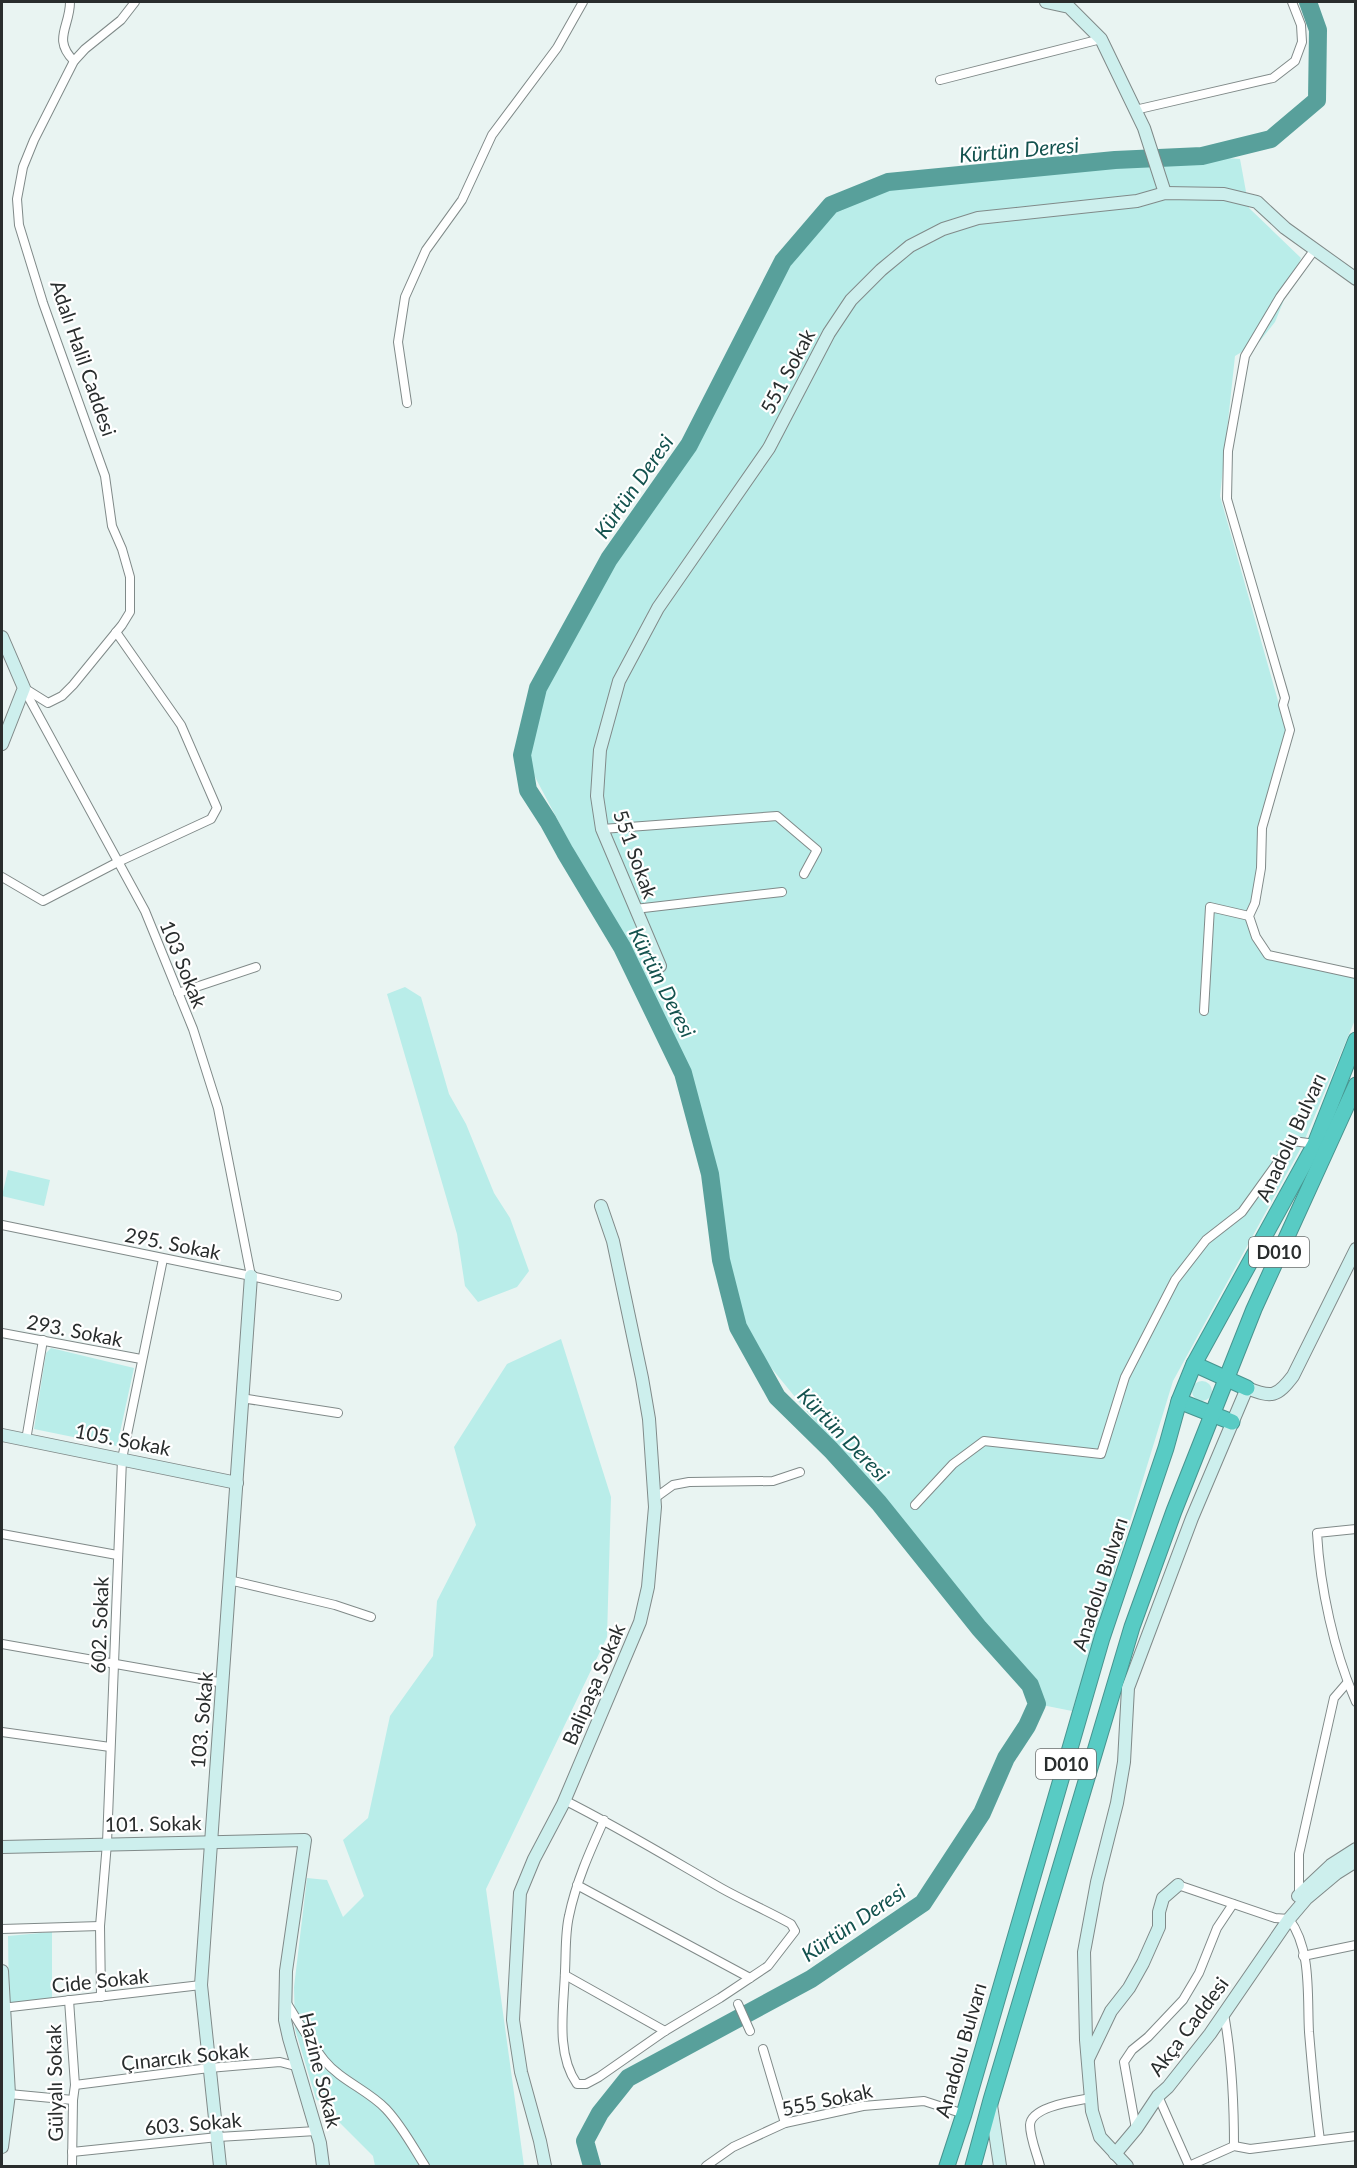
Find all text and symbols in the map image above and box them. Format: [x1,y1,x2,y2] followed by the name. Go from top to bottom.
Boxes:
[958,131,1080,167] water label: Kürtün Deresi
[46,277,122,439] street label: Adalı Halil Caddesi
[755,324,820,417] street label: 551 Sokak
[588,429,678,542] water label: Kürtün Deresi
[609,807,663,902] street label: 551 Sokak
[156,917,213,1012] street label: 103 Sokak
[625,923,702,1041] water label: Kürtün Deresi
[1250,1069,1330,1205] street label: Anadolu Bulvarı
[123,1222,224,1264] street label: 295. Sokak
[1249,1237,1309,1267] road number: D010
[25,1309,126,1351] street label: 293. Sokak
[793,1382,895,1486] water label: Kürtün Deresi
[73,1418,174,1460] street label: 105. Sokak
[1066,1514,1132,1654] street label: Anadolu Bulvarı
[85,1575,113,1674] street label: 602. Sokak
[557,1619,630,1748] street label: Balipaşa Sokak
[185,1670,217,1769] street label: 103. Sokak
[1036,1749,1096,1779] road number: D010
[104,1810,203,1836] street label: 101. Sokak
[796,1878,910,1966] water label: Kürtün Deresi
[50,1963,151,1997] street label: Cide Sokak
[1143,1972,1233,2080] street label: Akça Caddesi
[929,1980,991,2120] street label: Anadolu Bulvarı
[295,2010,347,2131] street label: Hazine Sokak
[41,2023,67,2142] street label: Gülyalı Sokak
[120,2037,251,2075] street label: Çınarcık Sokak
[779,2077,875,2120] street label: 555 Sokak
[144,2107,243,2139] street label: 603. Sokak

